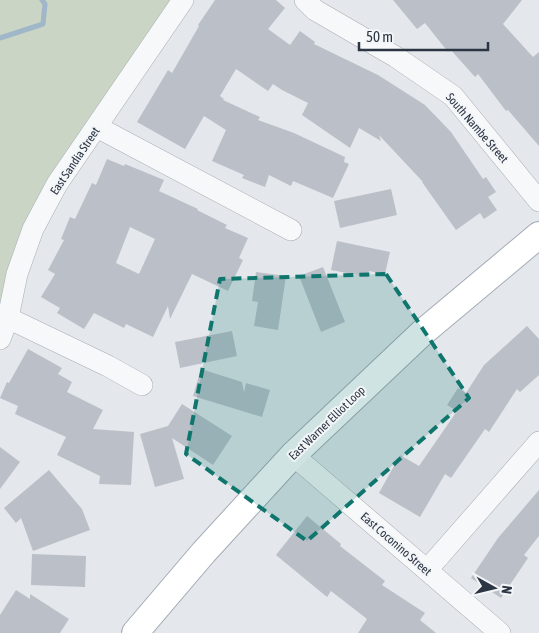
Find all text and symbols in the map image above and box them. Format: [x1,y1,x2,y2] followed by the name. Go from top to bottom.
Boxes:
[359,20,488,52] scale bar
[366,28,393,45] text: 50 m
[443,90,511,166] street label: South Nambe Street
[47,124,103,197] street label: East Sandia Street
[286,383,368,463] street label: East Warner Elliot Loop
[358,509,435,579] street label: East Coconino Street
[469,563,519,613] north arrow
[498,585,515,595] text: N

